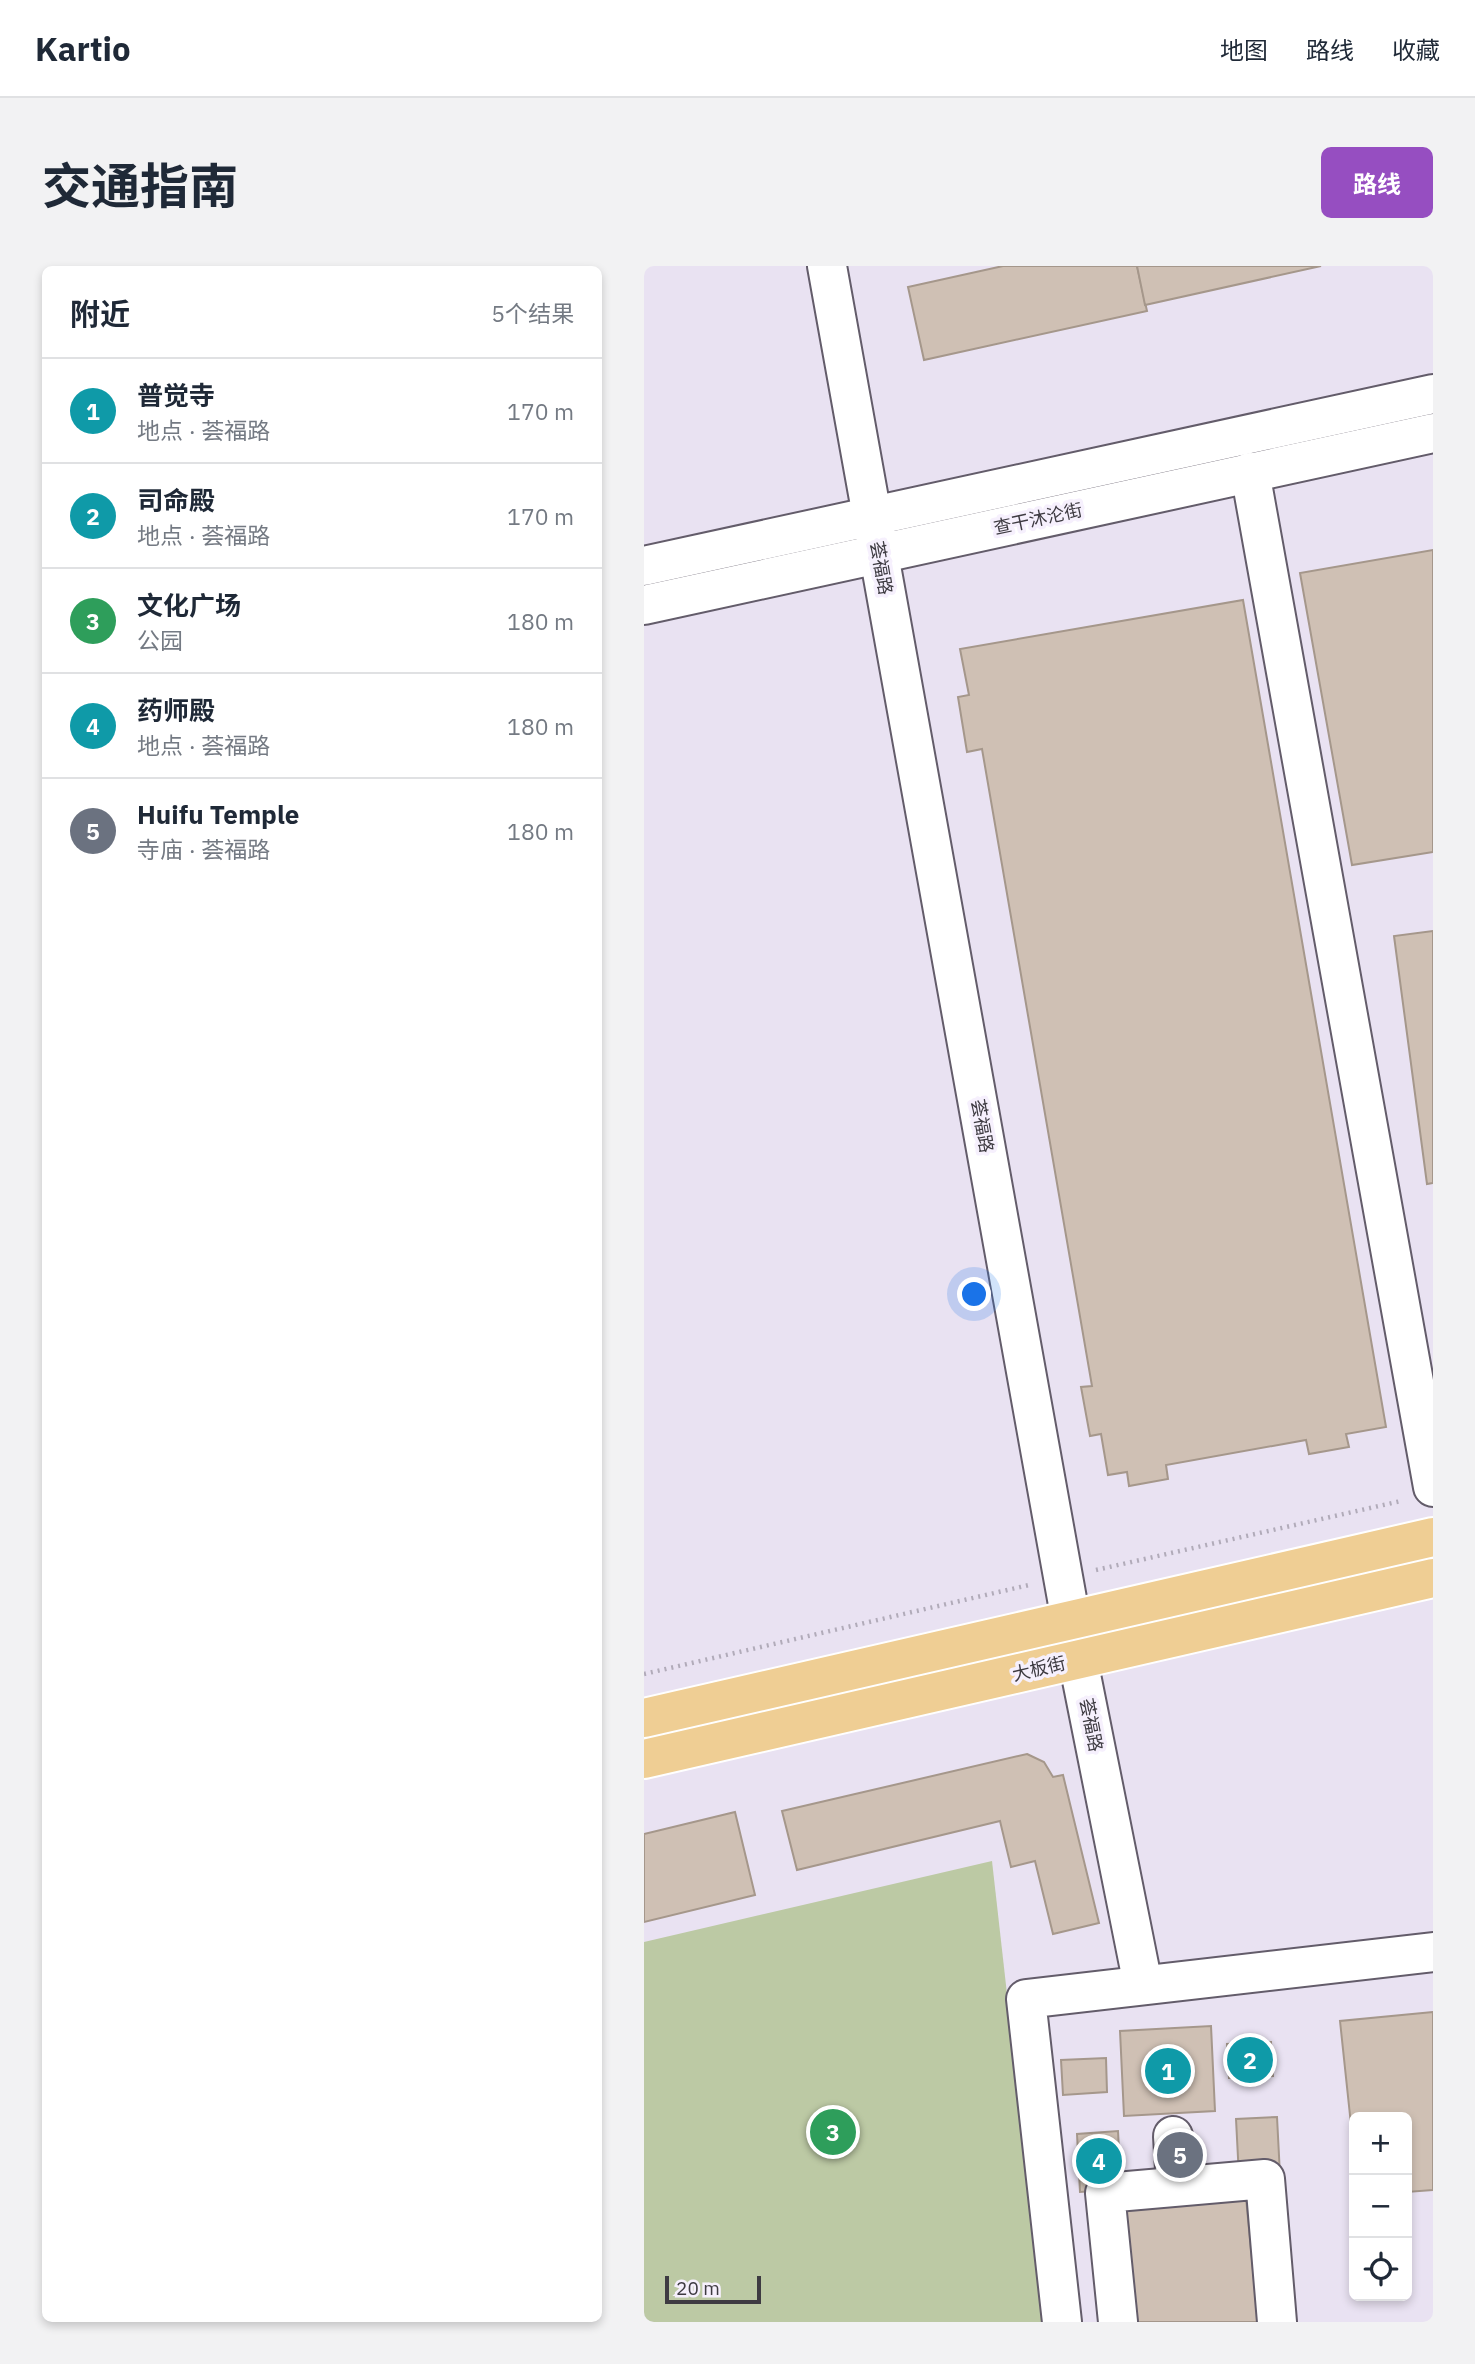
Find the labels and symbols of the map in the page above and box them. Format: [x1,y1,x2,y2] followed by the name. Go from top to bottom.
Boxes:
[991,498,1084,539] street label: 查干沐沦街
[865,539,898,596] street label: 荟福路
[966,1097,999,1154] street label: 荟福路
[957,1277,991,1311] your location
[1010,1651,1068,1686] street label: 大板街
[1075,1696,1108,1754] street label: 荟福路
[1227,2034,1273,2086] pin: 2
[1145,2045,1191,2097] pin: 1
[810,2106,856,2158] pin: 3
[1157,2129,1203,2181] pin: 5
[1076,2135,1122,2187] pin: 4
[665,2273,761,2305] scale bar

